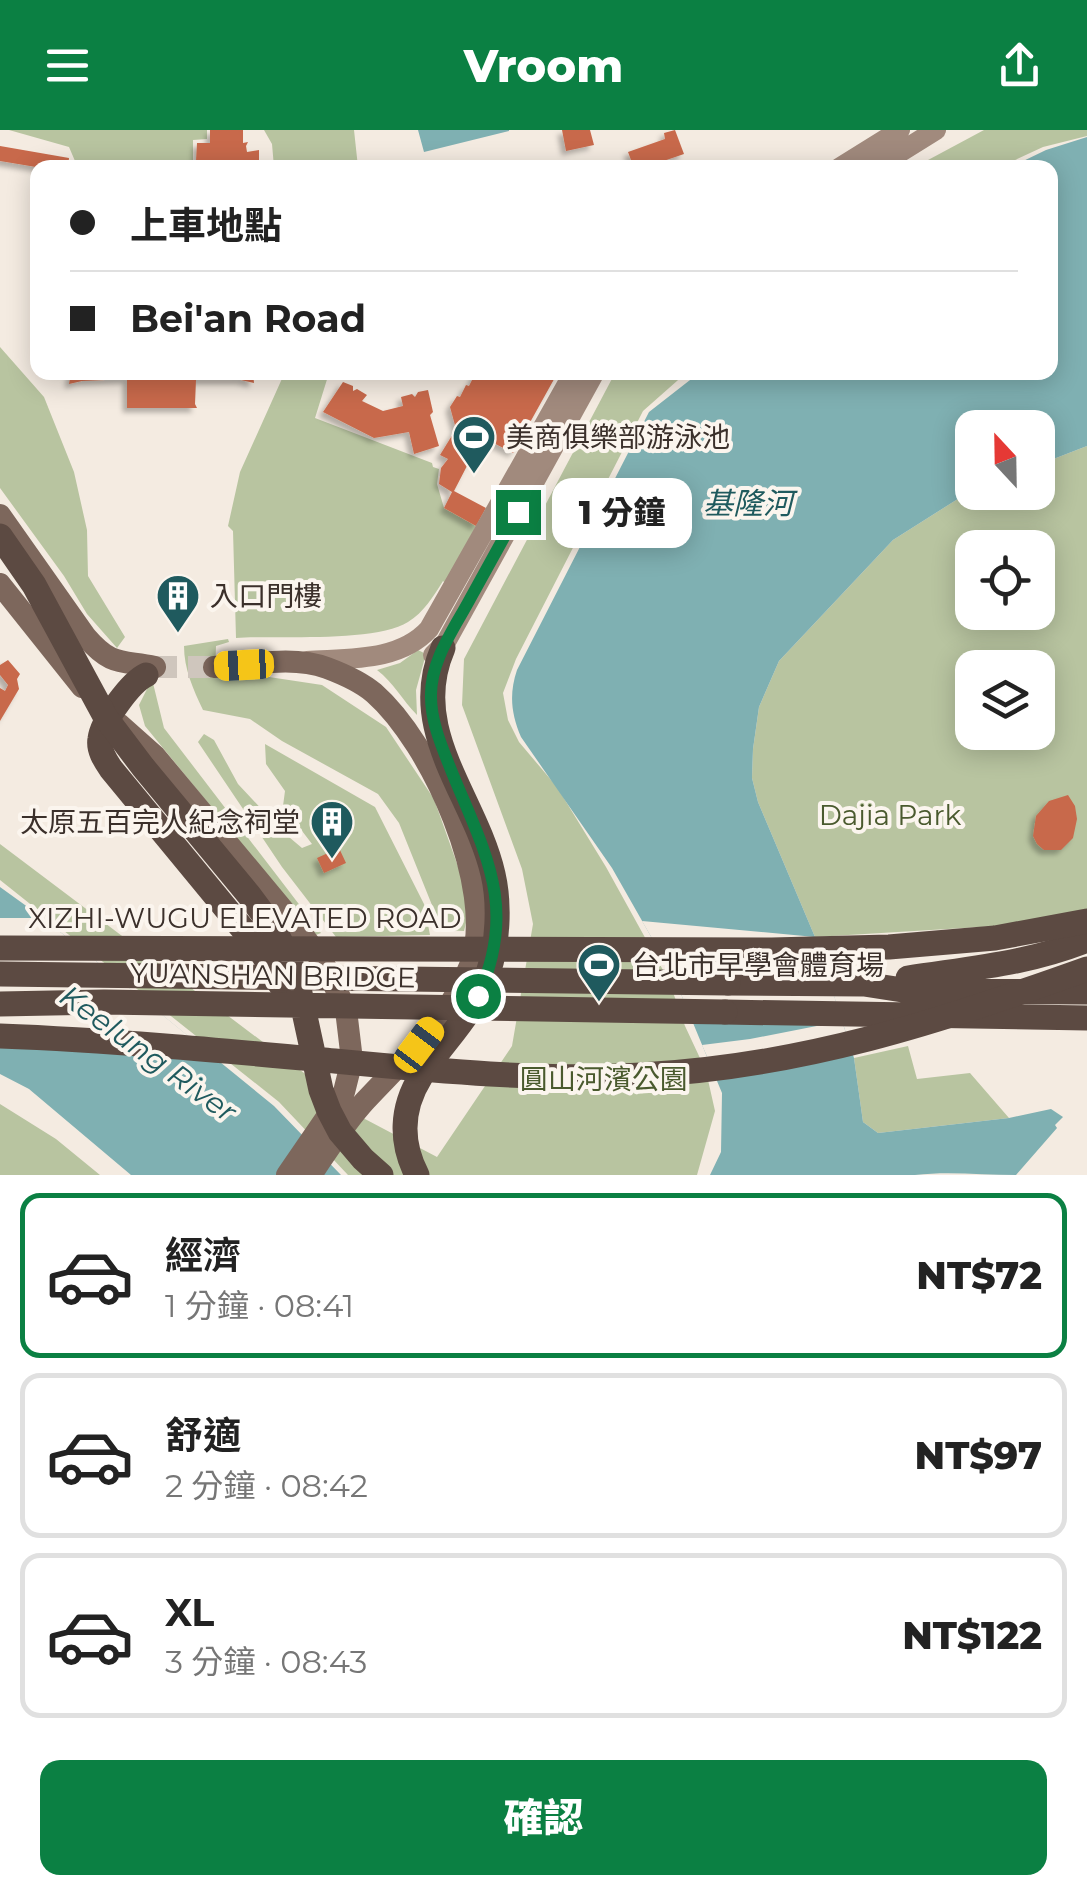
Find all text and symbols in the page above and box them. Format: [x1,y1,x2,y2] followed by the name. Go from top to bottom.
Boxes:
[40,38,95,93] icon: menu
[464,38,623,93] text: Vroom
[992,38,1047,93] icon: share
[130,202,282,249] text: 上車地點
[130,295,366,342] text: Bei'an Road
[955,410,1055,510] north arrow
[955,410,1055,750] map controls
[451,414,497,475] sports icon: 美商俱樂部游泳池
[506,420,730,454] place label: 美商俱樂部游泳池
[553,477,693,547] callout: 1 分鐘
[703,485,798,522] water label: 基隆河
[496,490,541,535] route end
[579,493,665,532] text: 1 分鐘
[955,530,1055,630] button: locate
[155,573,201,634] building icon: 入口門樓
[210,579,322,613] place label: 入口門樓
[213,648,275,682] car
[955,650,1055,750] button: layers
[819,798,962,832] park label: Dajia Park
[309,799,355,860] building icon: 太原五百完人紀念祠堂
[20,805,300,839] place label: 太原五百完人紀念祠堂
[28,901,462,935] street label: XIZHI-WUGU ELEVATED ROAD
[576,942,622,1003] sports icon: 台北市早學會體育場
[632,948,884,982] place label: 台北市早學會體育場
[130,956,416,994] street label: YUANSHAN BRIDGE
[456,974,501,1019] route start
[53,977,245,1131] water label: Keelung River
[389,1012,449,1078] car
[520,1062,688,1096] park label: 圓山河濱公園
[45,1231,135,1321] icon: car
[165,1232,241,1279] text: 經濟
[916,1252,1042,1299] text: NT$72
[165,1286,354,1325] text: 1 分鐘 · 08:41
[45,1411,135,1501] icon: car
[165,1412,241,1459] text: 舒適
[915,1432,1042,1479] text: NT$97
[165,1466,368,1505] text: 2 分鐘 · 08:42
[165,1589,214,1636] text: XL
[45,1591,135,1681] icon: car
[902,1612,1042,1659] text: NT$122
[165,1642,367,1681] text: 3 分鐘 · 08:43
[40,1760,1047,1875] button: 確認

